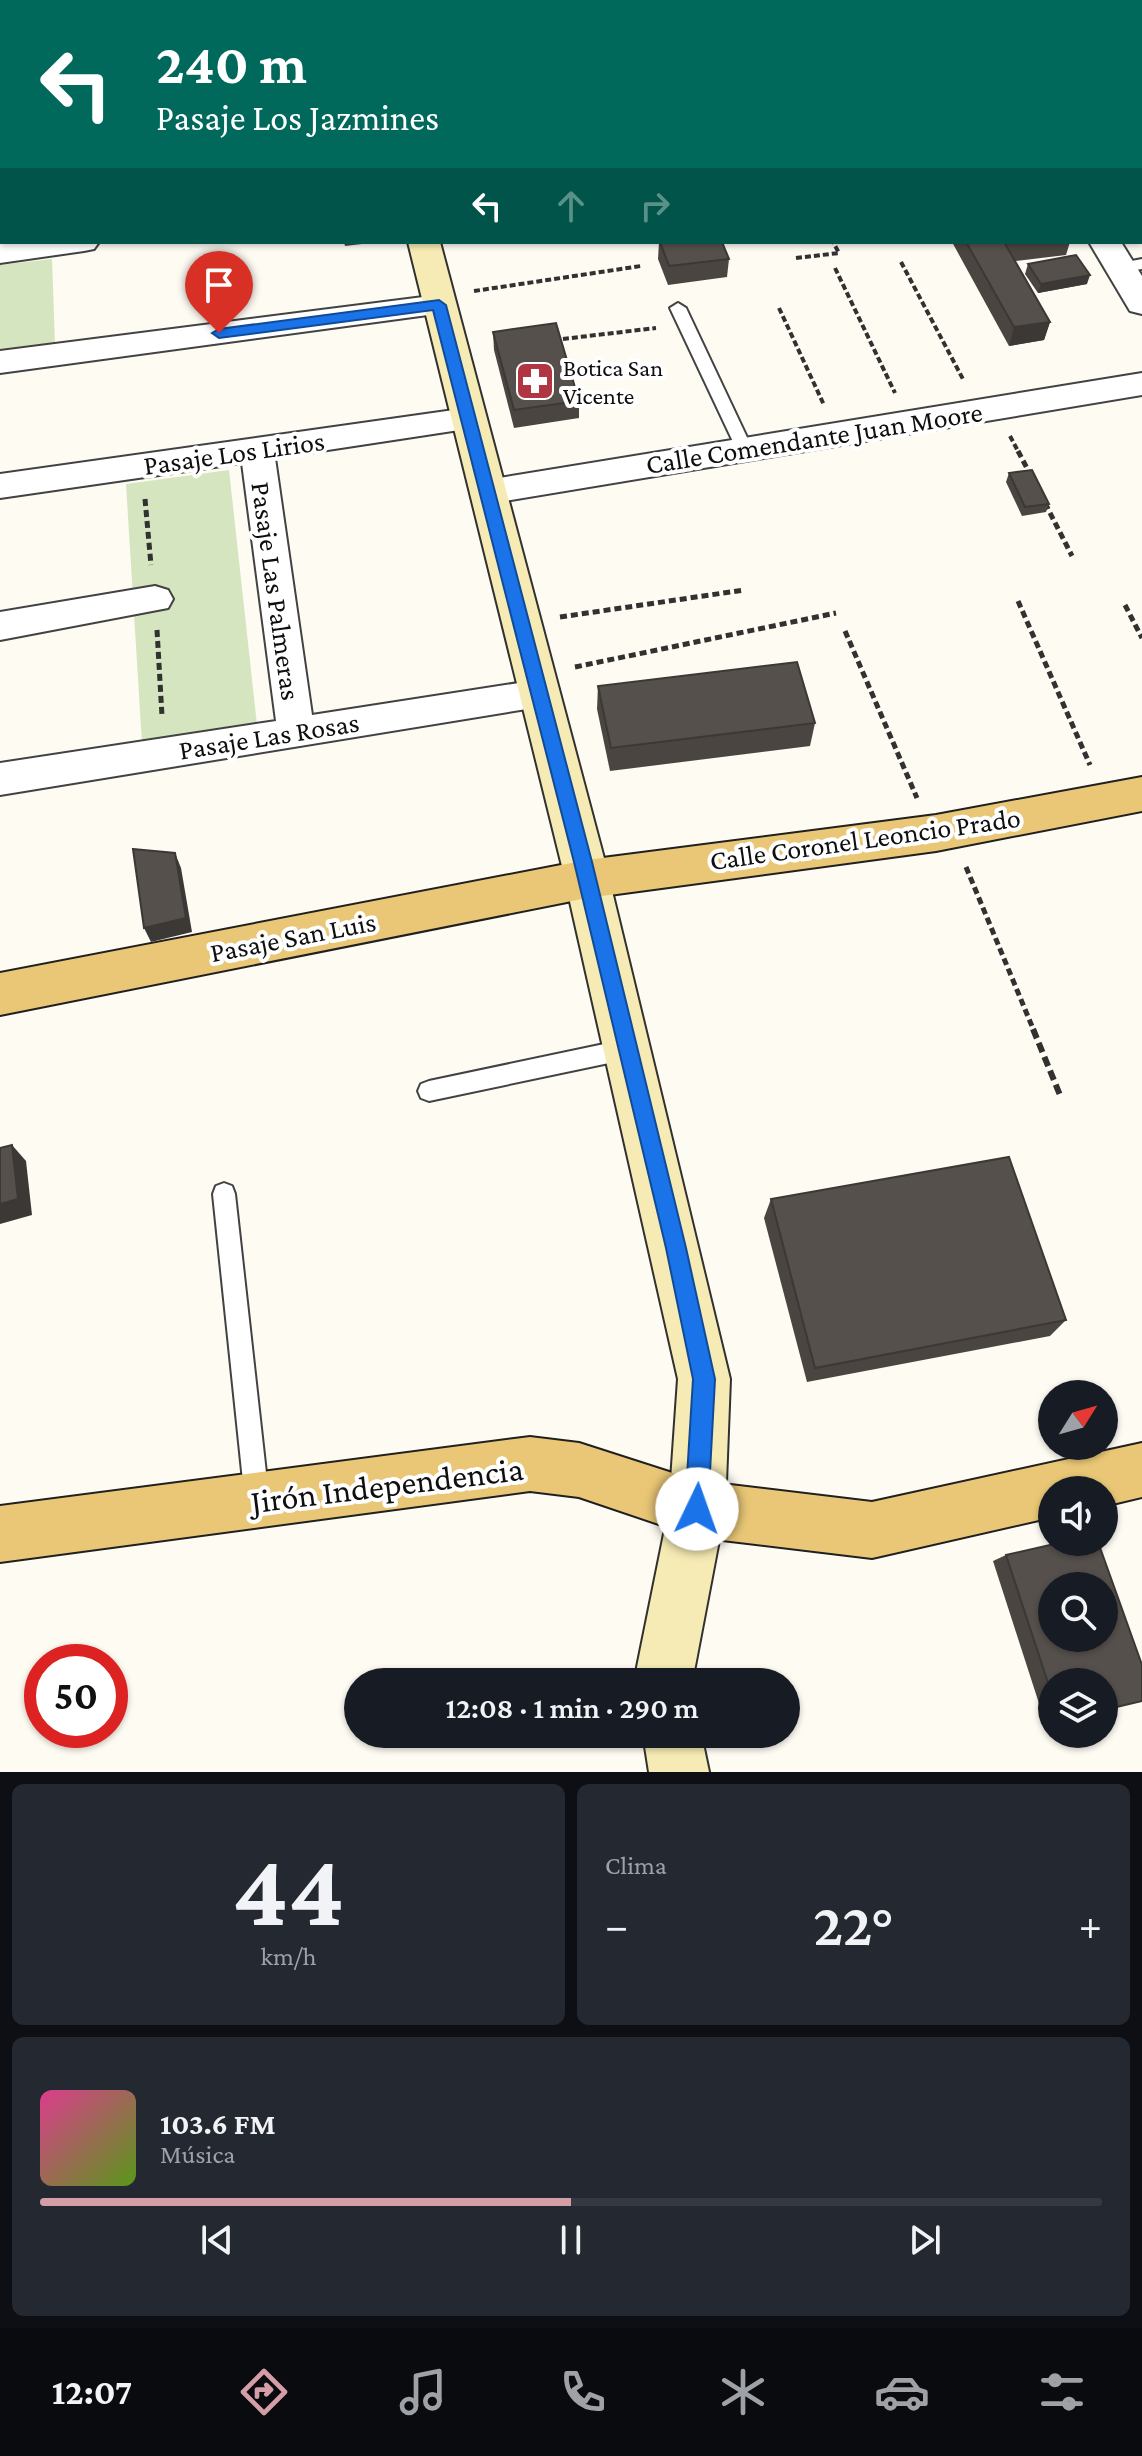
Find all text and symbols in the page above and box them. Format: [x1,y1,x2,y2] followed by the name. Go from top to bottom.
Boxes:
[24,32,128,136] icon: left
[156,33,307,95] text: 240 m
[156,98,439,138] text: Pasaje Los Jazmines
[465,184,509,228] icon: left
[549,184,593,228] icon: ahead
[633,184,677,228] icon: right
[185,251,253,333] pin
[197,263,241,307] icon: arrive
[563,354,663,409] place label: Botica San Vicente
[514,360,556,402] pharmacy icon: Botica San Vicente
[644,396,984,480] street label: Calle Comendante Juan Moore
[141,425,327,481] street label: Pasaje Los Lirios
[245,480,307,702] street label: Pasaje Las Palmeras
[177,706,361,766] street label: Pasaje Las Rosas
[708,802,1022,876] street label: Calle Coronel Leoncio Prado
[207,906,379,968] street label: Pasaje San Luis
[1038,1380,1118,1460] north arrow
[1038,1380,1118,1748] map controls
[246,1450,526,1521] street label: Jirón Independencia
[655,1467,739,1551] position arrow
[1038,1476,1118,1556] button: sound
[1038,1572,1118,1652] button: search
[24,1644,128,1748] speed limit sign: 50
[1038,1668,1118,1748] button: layers
[445,1691,699,1724] text: 12:08 · 1 min · 290 m
[232,1832,345,1947] text: 44
[605,1851,667,1880] text: Clima
[813,1891,894,1958] text: 22°
[605,1901,628,1949] text: −
[1079,1901,1102,1949] text: +
[260,1942,317,1971] text: km/h
[160,2107,276,2140] text: 103.6 FM
[160,2140,235,2169] text: Música
[195,2218,239,2262] icon: previous
[549,2218,593,2262] icon: pause
[903,2218,947,2262] icon: next
[236,2364,292,2420] icon: directions
[395,2364,451,2420] icon: music
[555,2364,611,2420] icon: phone
[715,2364,771,2420] icon: climate
[874,2364,930,2420] icon: car
[1034,2364,1090,2420] icon: filters
[52,2372,132,2412] text: 12:07

